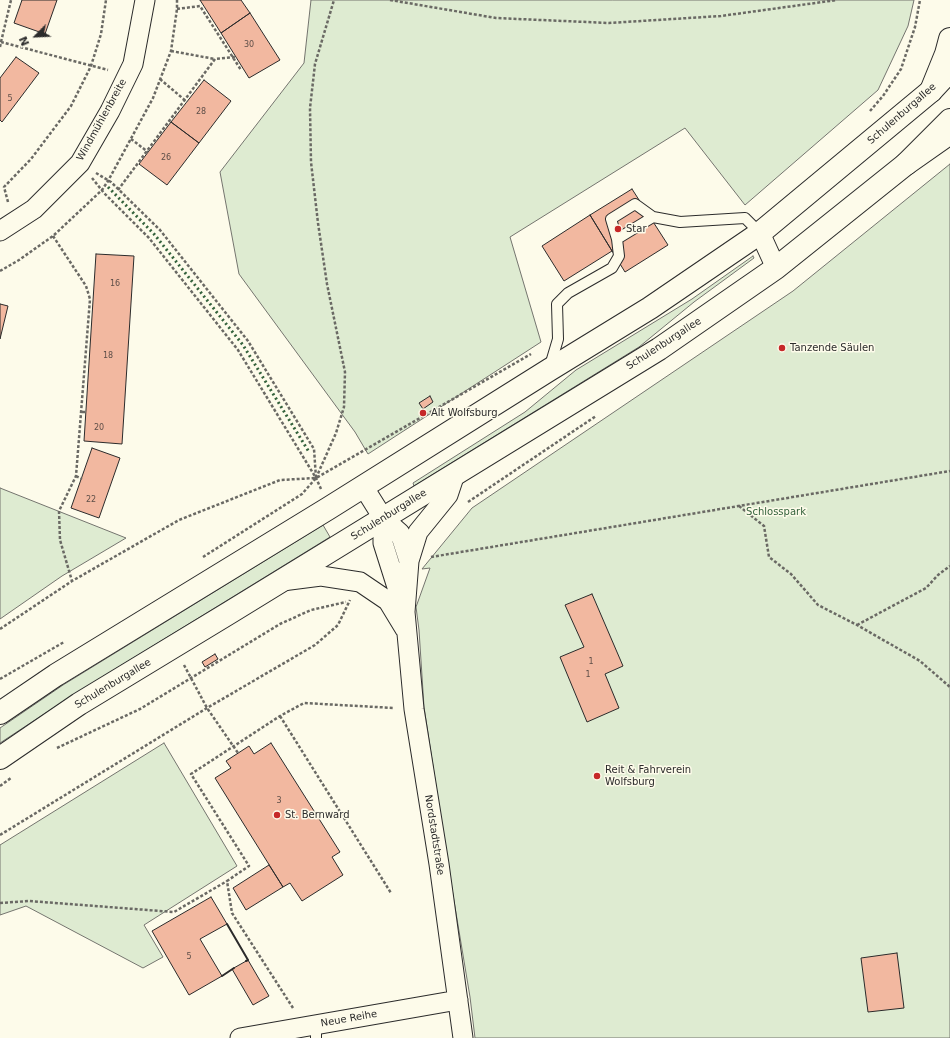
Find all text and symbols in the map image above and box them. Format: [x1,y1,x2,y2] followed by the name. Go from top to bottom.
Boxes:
[16,16,56,56] north arrow
[17,34,32,48] text: N
[244,40,254,50] house number: 30
[74,77,130,163] street label: Windmühlenbreite
[865,81,939,147] street label: Schulenburgallee
[7,94,13,104] house number: 5
[196,107,206,117] house number: 28
[161,153,171,163] house number: 26
[626,223,647,235] place label: Star
[613,224,623,234] marker: Star
[110,279,120,289] house number: 16
[624,315,704,373] street label: Schulenburgallee
[790,342,874,354] place label: Tanzende Säulen
[777,343,787,353] marker: Tanzende Säulen
[103,351,113,361] house number: 18
[431,407,498,419] place label: Alt Wolfsburg
[418,408,428,418] marker: Alt Wolfsburg
[94,423,104,433] house number: 20
[349,487,429,543] street label: Schulenburgallee
[86,495,96,505] house number: 22
[746,506,806,518] park label: Schlosspark
[73,657,153,711] street label: Schulenburgallee
[588,657,594,667] house number: 1
[585,670,591,680] house number: 1
[605,764,691,788] place label: Reit & Fahrverein Wolfsburg
[592,771,602,781] marker: Reit & Fahrverein Wolfsburg
[422,794,446,876] street label: Nordstadtstraße
[276,796,282,806] house number: 3
[285,809,350,821] place label: St. Bernward
[272,810,282,820] marker: St. Bernward
[186,952,192,962] house number: 5
[320,1008,378,1030] street label: Neue Reihe

